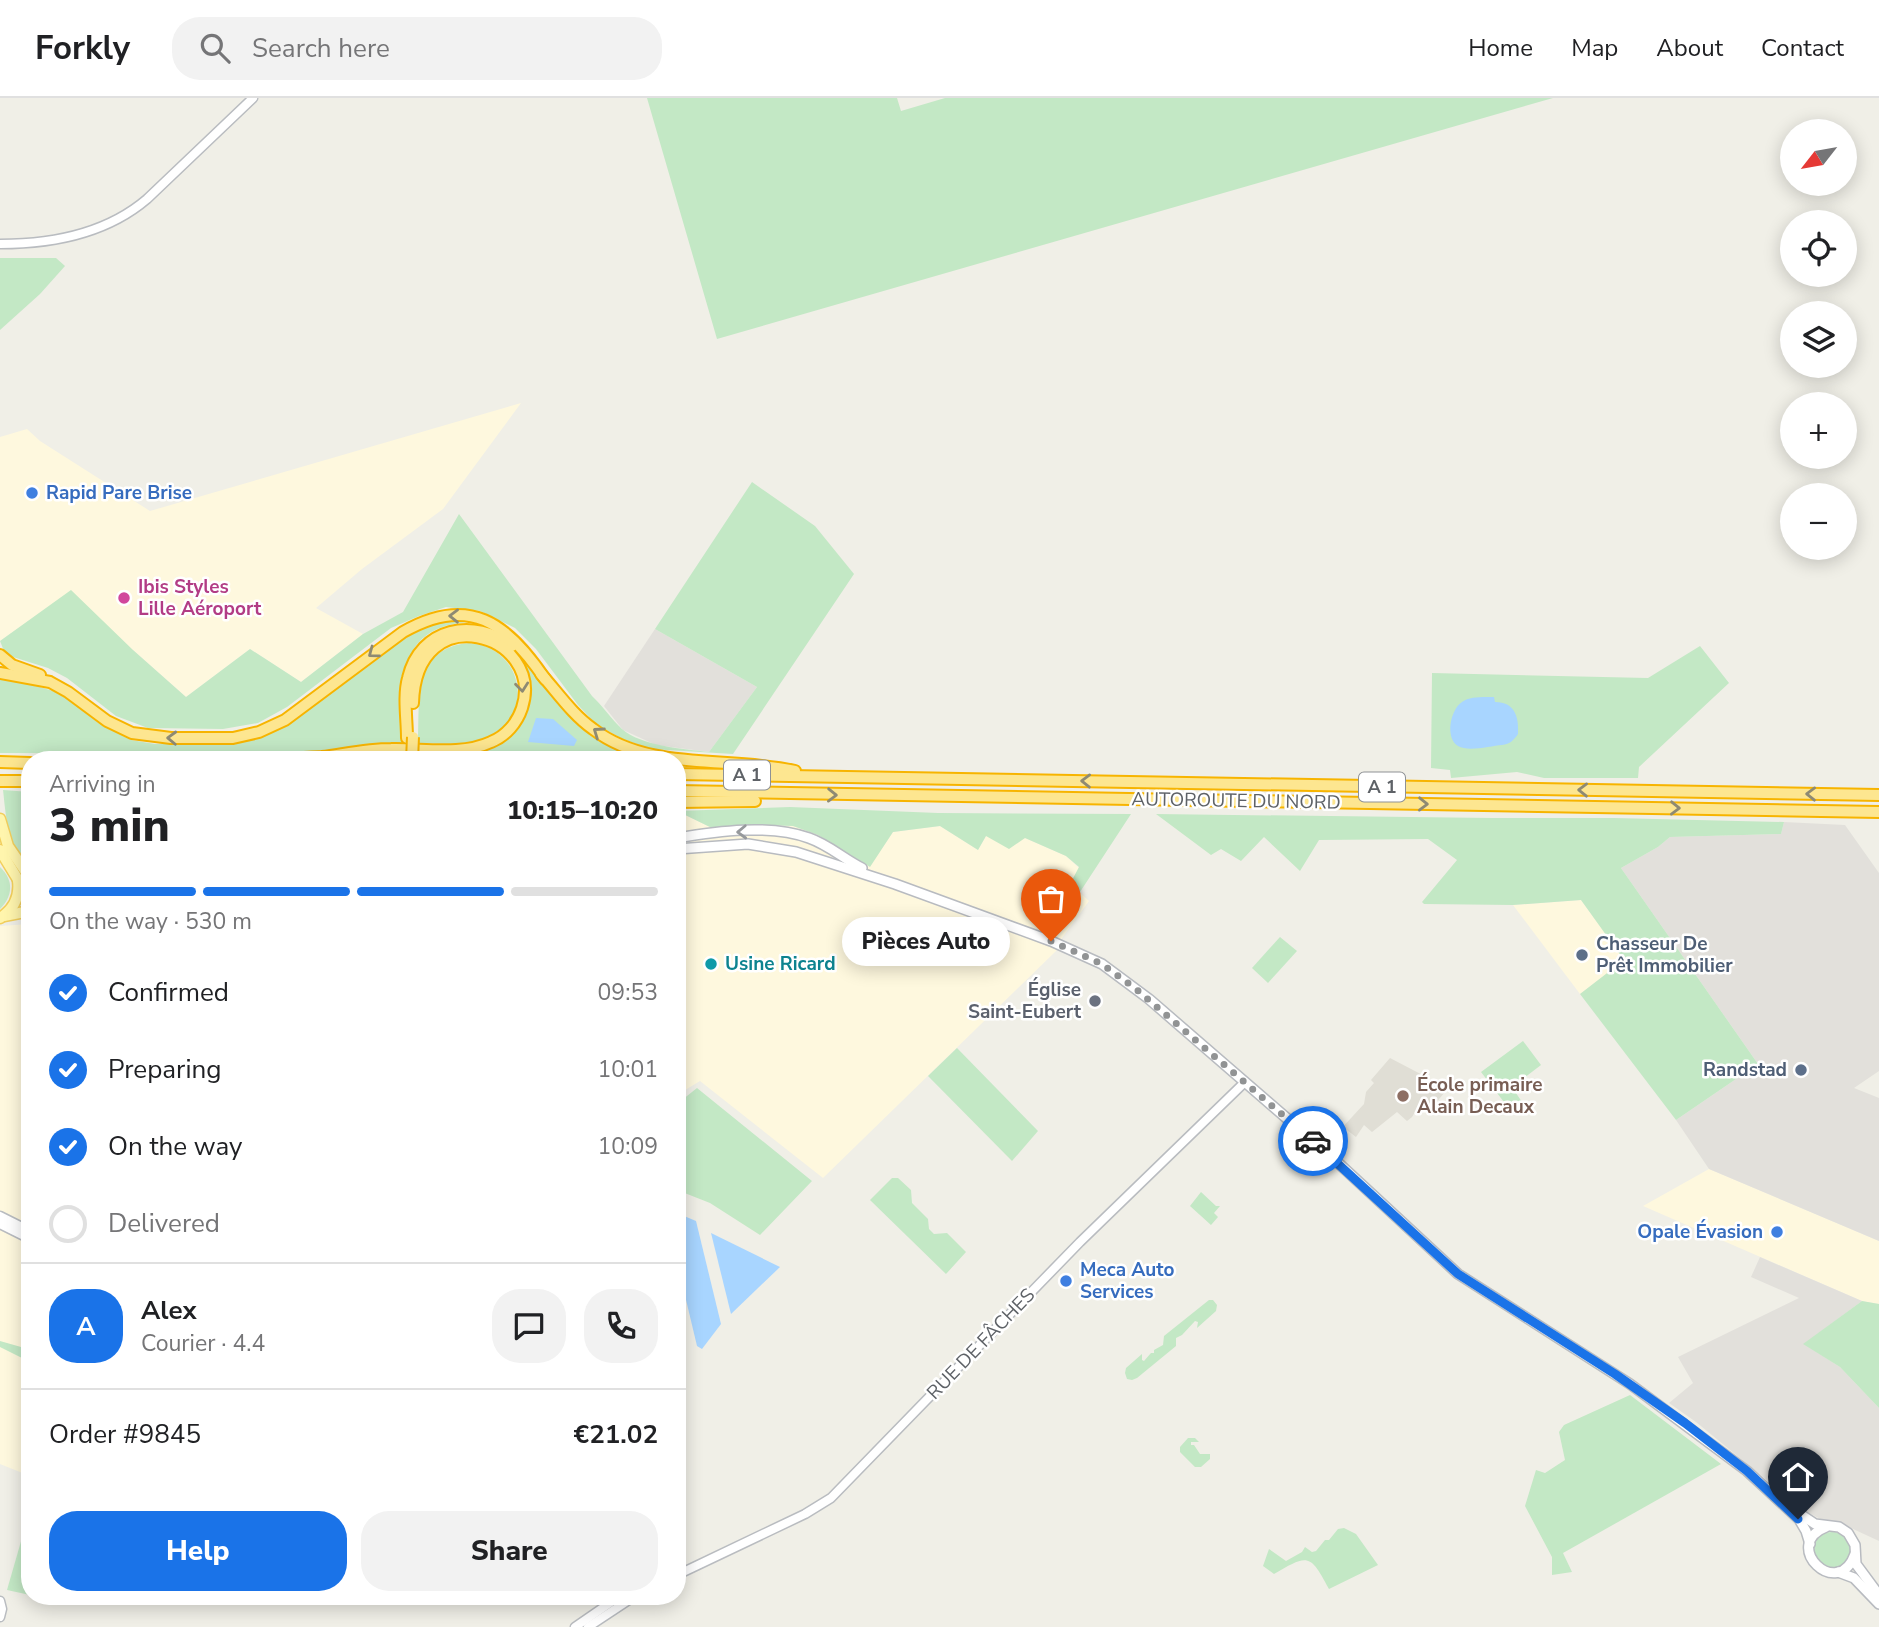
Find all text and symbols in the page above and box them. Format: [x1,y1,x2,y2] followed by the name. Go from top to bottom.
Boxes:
[172,17,662,80] search box
[35,26,130,71] text: Forkly
[196,29,234,67] icon: search
[252,31,390,66] text: Search here
[1468,32,1533,64] text: Home
[1571,32,1618,64] text: Map
[1656,32,1723,64] text: About
[1761,32,1844,64] text: Contact
[1780,119,1857,196] north arrow
[1780,119,1857,560] map controls
[1780,210,1857,287] button: locate
[1780,301,1857,378] button: layers
[1780,392,1857,469] button: +
[46,480,192,506] place label: Rapid Pare Brise
[1780,483,1857,560] button: −
[24,485,40,501] marker: Rapid Pare Brise
[138,574,262,622] place label: Ibis Styles Lille Aéroport
[116,590,132,606] marker: Ibis Styles Lille Aéroport
[448,608,459,623] one-way arrow
[368,645,381,658] one-way arrow
[515,681,530,693] one-way arrow
[593,728,606,740] one-way arrow
[166,731,177,746] one-way arrow
[724,760,770,790] road number: A 1
[49,769,156,800] text: Arriving in
[1359,772,1405,802] road number: A 1
[1081,773,1091,789] one-way arrow
[1578,782,1588,798] one-way arrow
[1131,786,1341,816] street label: AUTOROUTE DU NORD
[1805,786,1816,802] one-way arrow
[828,787,838,803] one-way arrow
[507,793,658,828] text: 10:15–10:20
[49,794,170,857] text: 3 min
[1418,796,1429,812] one-way arrow
[1669,800,1680,815] one-way arrow
[736,824,747,839] one-way arrow
[1021,869,1081,941] pin
[1032,880,1070,918] icon: bag
[49,906,252,937] text: On the way · 530 m
[841,916,1009,966] callout: Pièces Auto
[862,926,990,957] text: Pièces Auto
[1596,931,1733,979] place label: Chasseur De Prêt Immobilier
[1574,947,1590,963] marker: Chasseur De Prêt Immobilier
[725,951,836,977] place label: Usine Ricard
[703,956,719,972] marker: Usine Ricard
[49,974,87,1012] icon: check
[108,975,229,1010] text: Confirmed
[598,977,658,1008] text: 09:53
[968,977,1082,1025] place label: Église Saint-Eubert
[1087,993,1103,1009] marker: Église Saint-Eubert
[49,1051,87,1089] icon: check
[108,1052,221,1087] text: Preparing
[598,1054,658,1085] text: 10:01
[1703,1057,1787,1083] place label: Randstad
[1793,1062,1809,1078] marker: Randstad
[1417,1072,1543,1120] place label: École primaire Alain Decaux
[1395,1088,1411,1104] marker: École primaire Alain Decaux
[1278,1106,1348,1176] courier
[1294,1122,1332,1160] icon: car
[49,1128,87,1166] icon: check
[108,1129,242,1164] text: On the way
[598,1131,658,1162] text: 10:09
[108,1206,220,1241] text: Delivered
[1637,1219,1763,1245] place label: Opale Évasion
[1769,1224,1785,1240] marker: Opale Évasion
[1080,1257,1175,1305] place label: Meca Auto Services
[1058,1273,1074,1289] marker: Meca Auto Services
[921,1283,1041,1405] street label: RUE DE FÂCHES
[492,1289,566,1363] button: chat
[584,1289,658,1363] button: phone
[141,1293,197,1328] text: Alex
[76,1309,96,1344] text: A
[141,1328,265,1359] text: Courier · 4.4
[49,1417,201,1452] text: Order #9845
[574,1417,658,1452] text: €21.02
[1768,1447,1828,1519] pin
[1779,1458,1817,1496] icon: home
[49,1511,347,1591] button: Help
[361,1511,658,1591] button: Share

